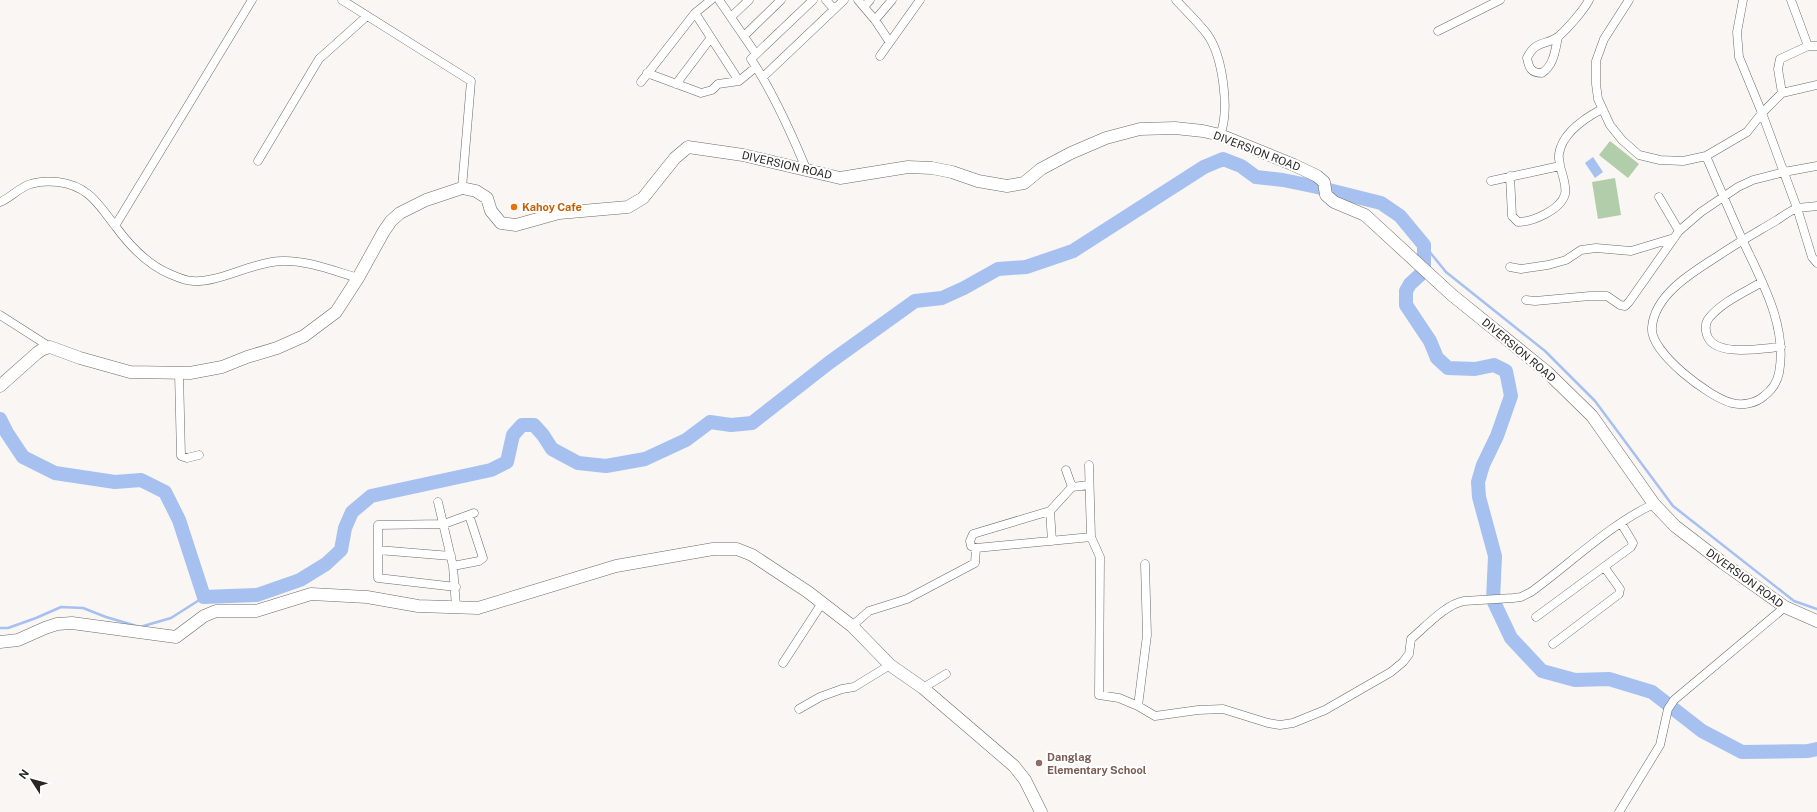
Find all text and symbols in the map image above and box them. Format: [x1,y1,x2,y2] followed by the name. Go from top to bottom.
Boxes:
[1212,129,1303,173] street label: DIVERSION ROAD
[741,149,834,181] street label: DIVERSION ROAD
[522,201,582,213] place label: Kahoy Cafe
[509,202,519,212] marker: Kahoy Cafe
[1480,316,1558,384] street label: DIVERSION ROAD
[1704,546,1786,610] street label: DIVERSION ROAD
[1047,751,1147,776] place label: Danglag Elementary School
[1034,758,1044,768] marker: Danglag Elementary School
[12,760,52,800] north arrow
[17,767,31,781] text: N

